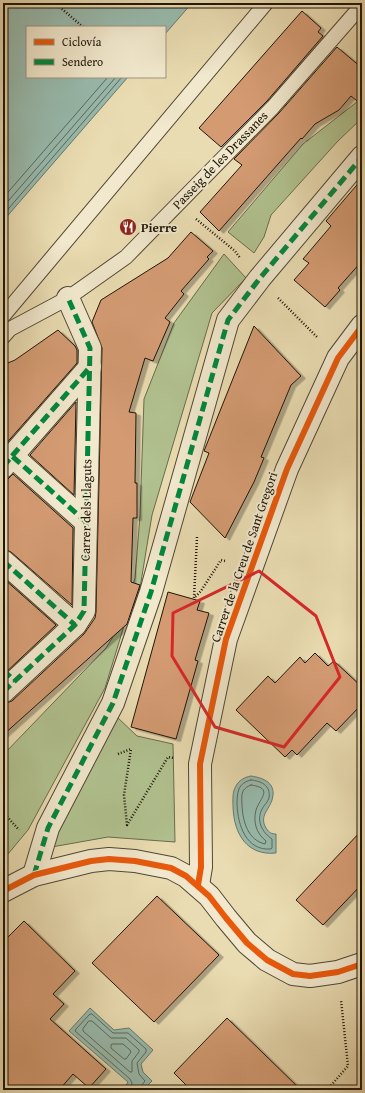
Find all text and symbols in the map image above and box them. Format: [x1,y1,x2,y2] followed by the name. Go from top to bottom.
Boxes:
[26,26,166,78] legend
[62,33,102,50] text: Ciclovía
[62,53,103,70] text: Sendero
[168,106,272,214] street label: Passeig de les Drassanes
[118,217,138,237] restaurant icon: Pierre
[141,218,177,237] place label: Pierre
[76,459,96,561] street label: Carrer dels Llaguts
[206,469,282,645] street label: Carrer de la Creu de Sant Gregori

